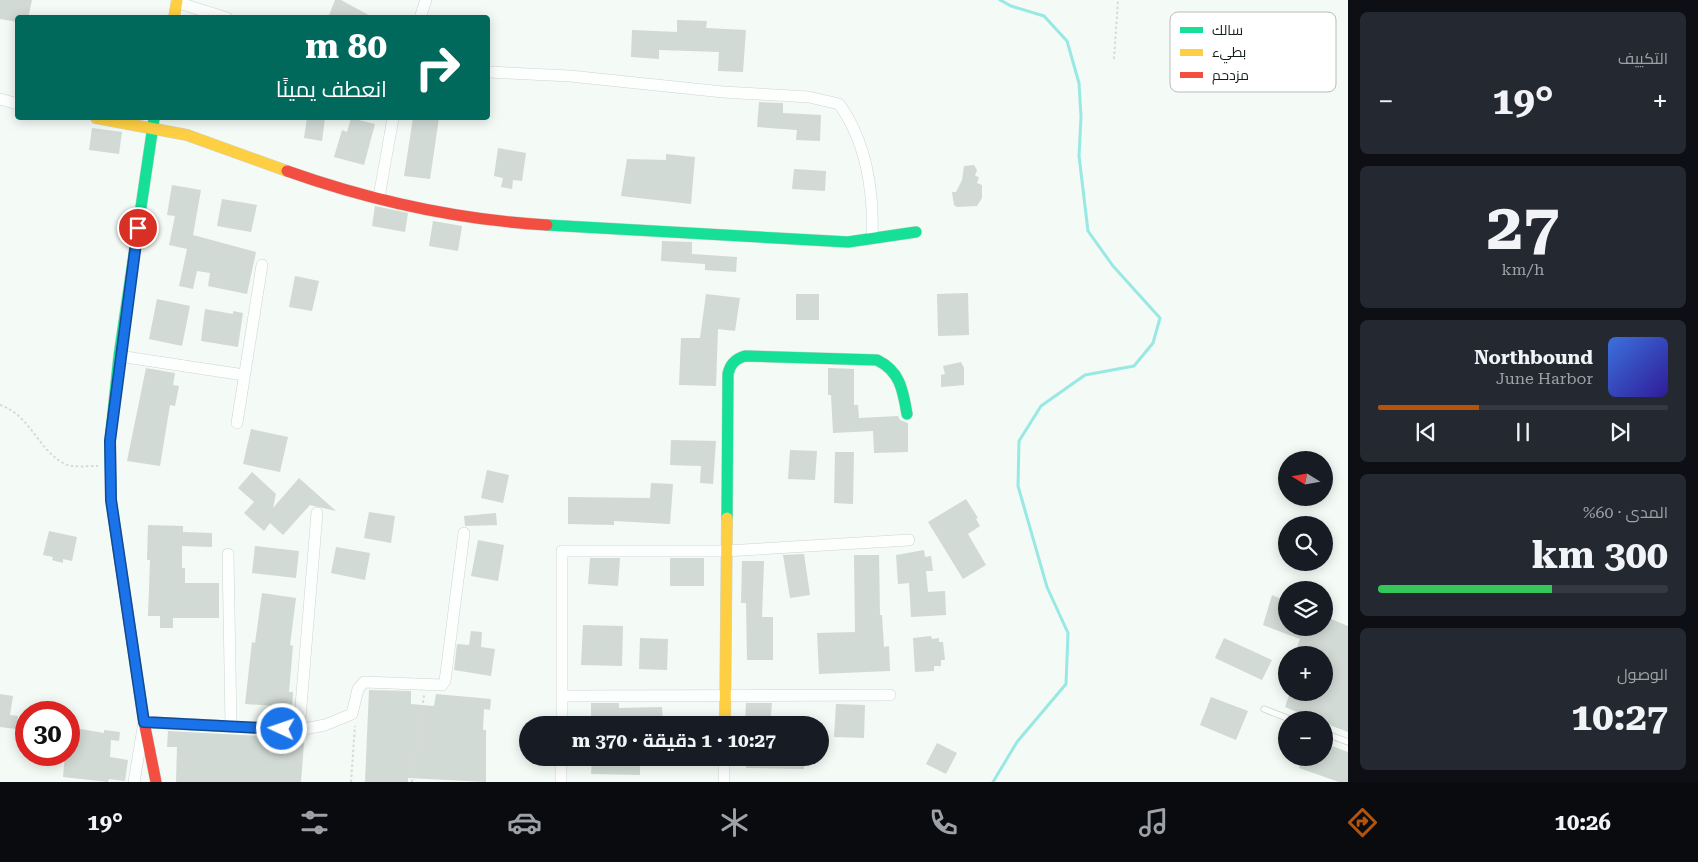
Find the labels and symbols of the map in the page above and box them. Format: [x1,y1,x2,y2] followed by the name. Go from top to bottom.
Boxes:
[1170,12,1336,92] legend
[1212,22,1243,38] text: سالك
[1212,44,1246,64] text: بطيء
[1212,67,1249,85] text: مزدحم
[117,207,159,249] pin
[1278,451,1332,506] north arrow
[15,701,80,766] speed limit sign: 30
[255,702,307,754] position arrow

